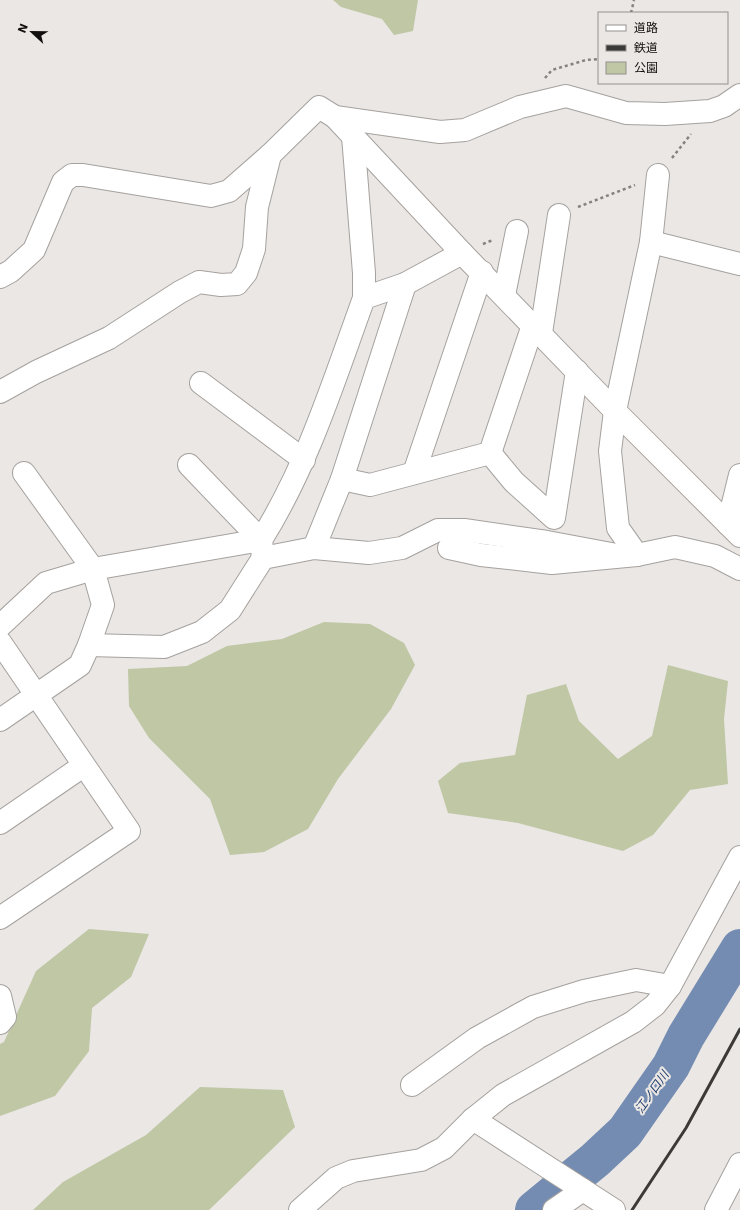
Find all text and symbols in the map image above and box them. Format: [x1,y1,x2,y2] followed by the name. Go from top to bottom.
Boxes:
[12,12,52,52] north arrow
[598,12,728,84] legend
[634,21,658,35] text: 道路
[15,22,31,35] text: N
[634,41,658,55] text: 鉄道
[634,61,658,75] text: 公園
[632,1067,673,1116] water label: 江ノ口川

